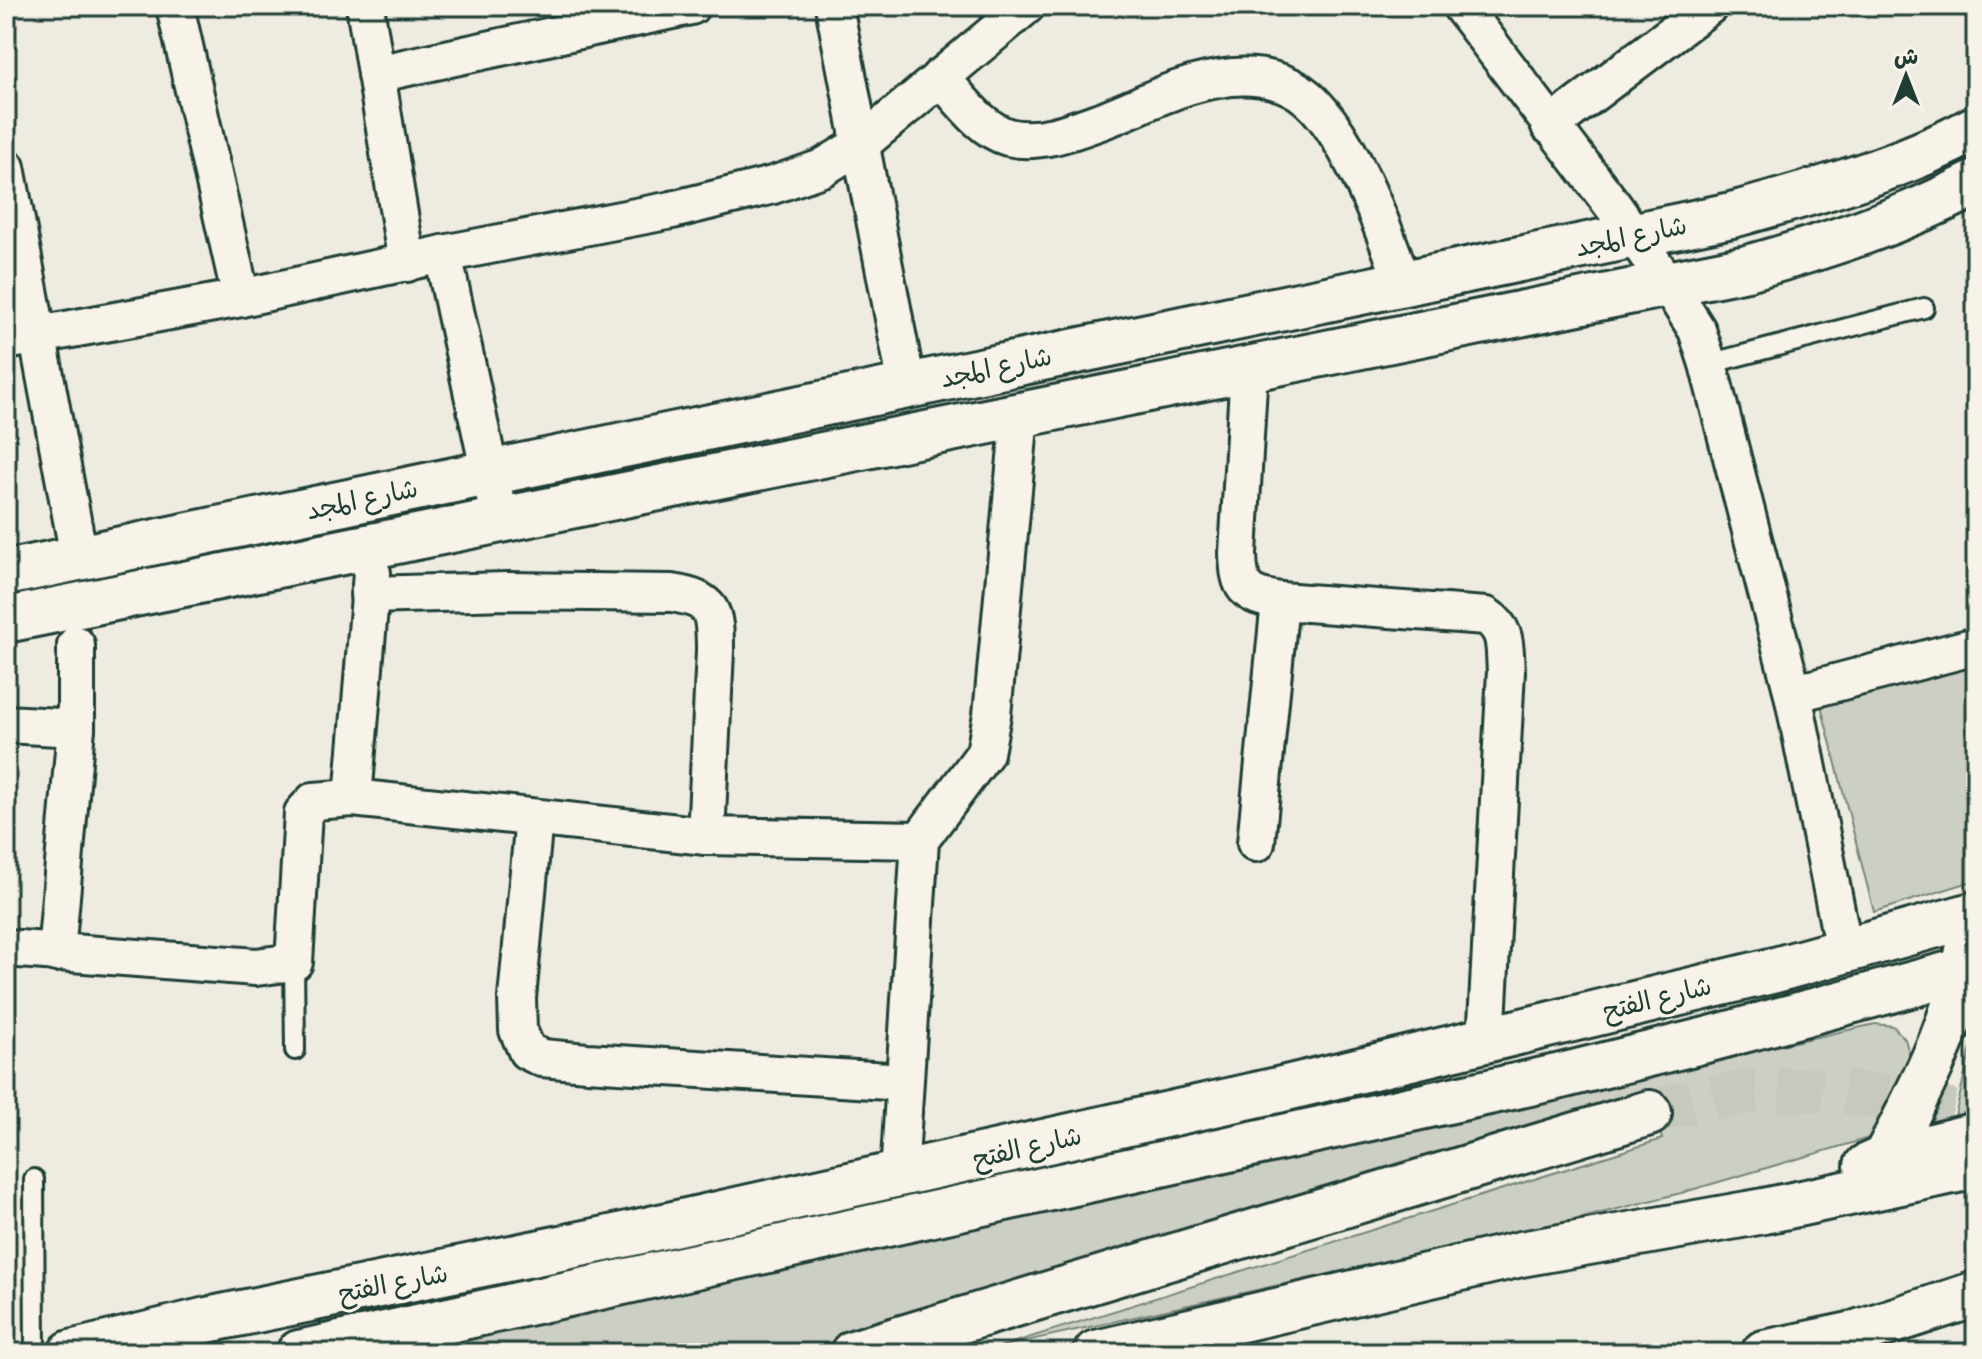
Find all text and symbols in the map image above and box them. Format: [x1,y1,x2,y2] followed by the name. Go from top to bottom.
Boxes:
[1866,36,1946,116] north arrow
[1894,44,1918,75] text: ش
[1572,210,1691,269] street label: شارع المجد
[937,341,1056,400] street label: شارع المجد
[303,473,422,532] street label: شارع المجد
[1599,970,1716,1033] street label: شارع الفتح
[970,1120,1086,1181] street label: شارع الفتح
[336,1258,452,1315] street label: شارع الفتح

